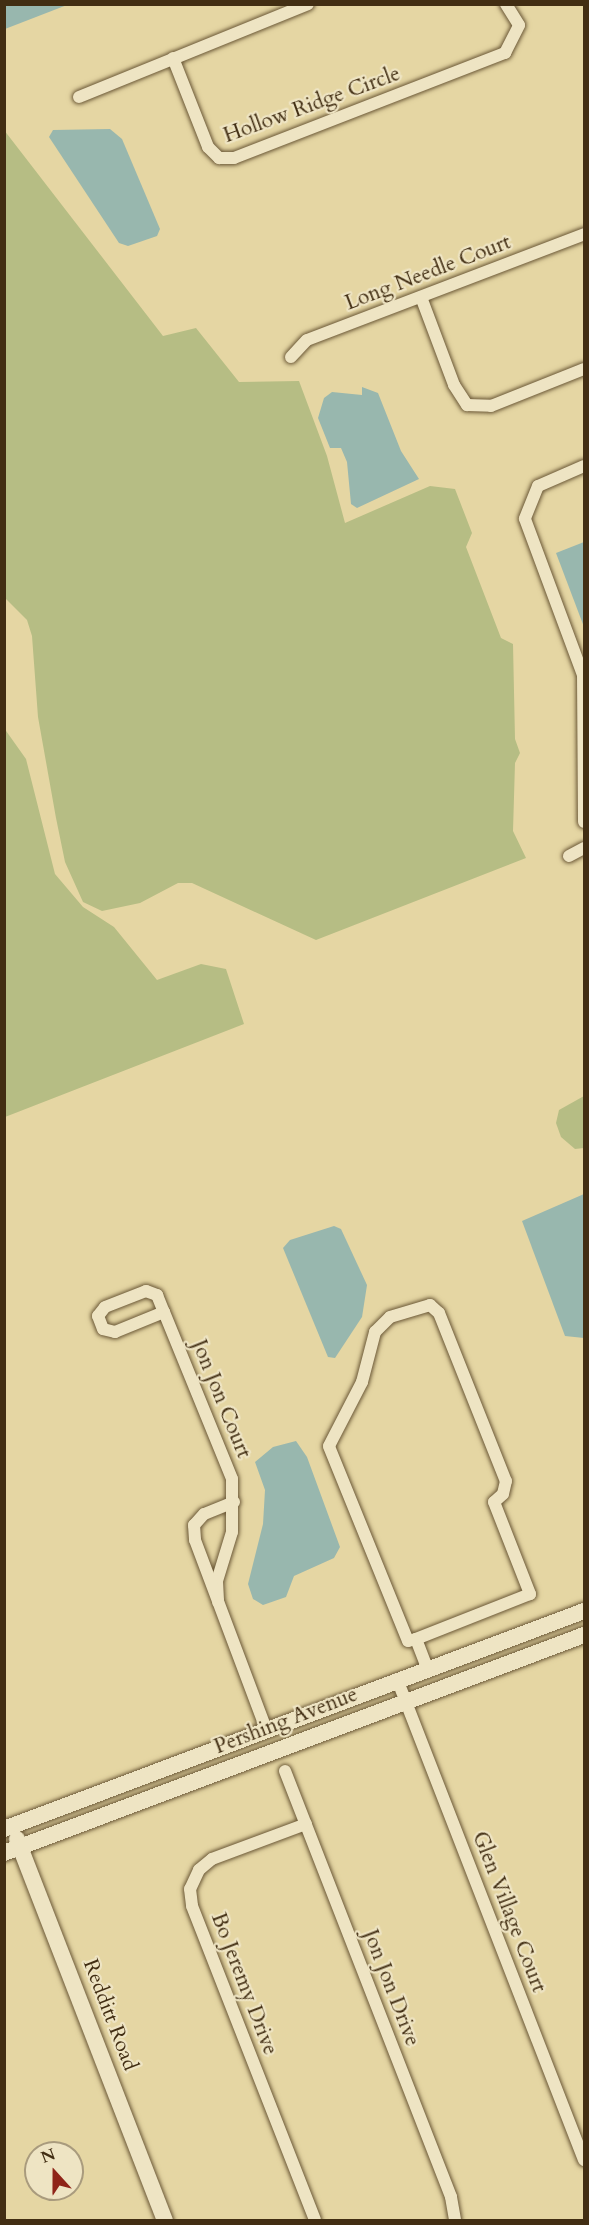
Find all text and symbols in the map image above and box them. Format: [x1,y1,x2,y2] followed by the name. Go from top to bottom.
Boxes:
[220,61,404,149] street label: Hollow Ridge Circle
[342,230,514,316] street label: Long Needle Court
[186,1336,256,1462] street label: Jon Jon Court
[211,1682,361,1760] street label: Pershing Avenue
[467,1828,551,1996] street label: Glen Village Court
[205,1909,283,2059] street label: Bo Jeremy Drive
[357,1926,425,2050] street label: Jon Jon Drive
[77,1956,143,2074] street label: Redditt Road
[24,2141,84,2201] north arrow
[38,2143,59,2169] text: N

